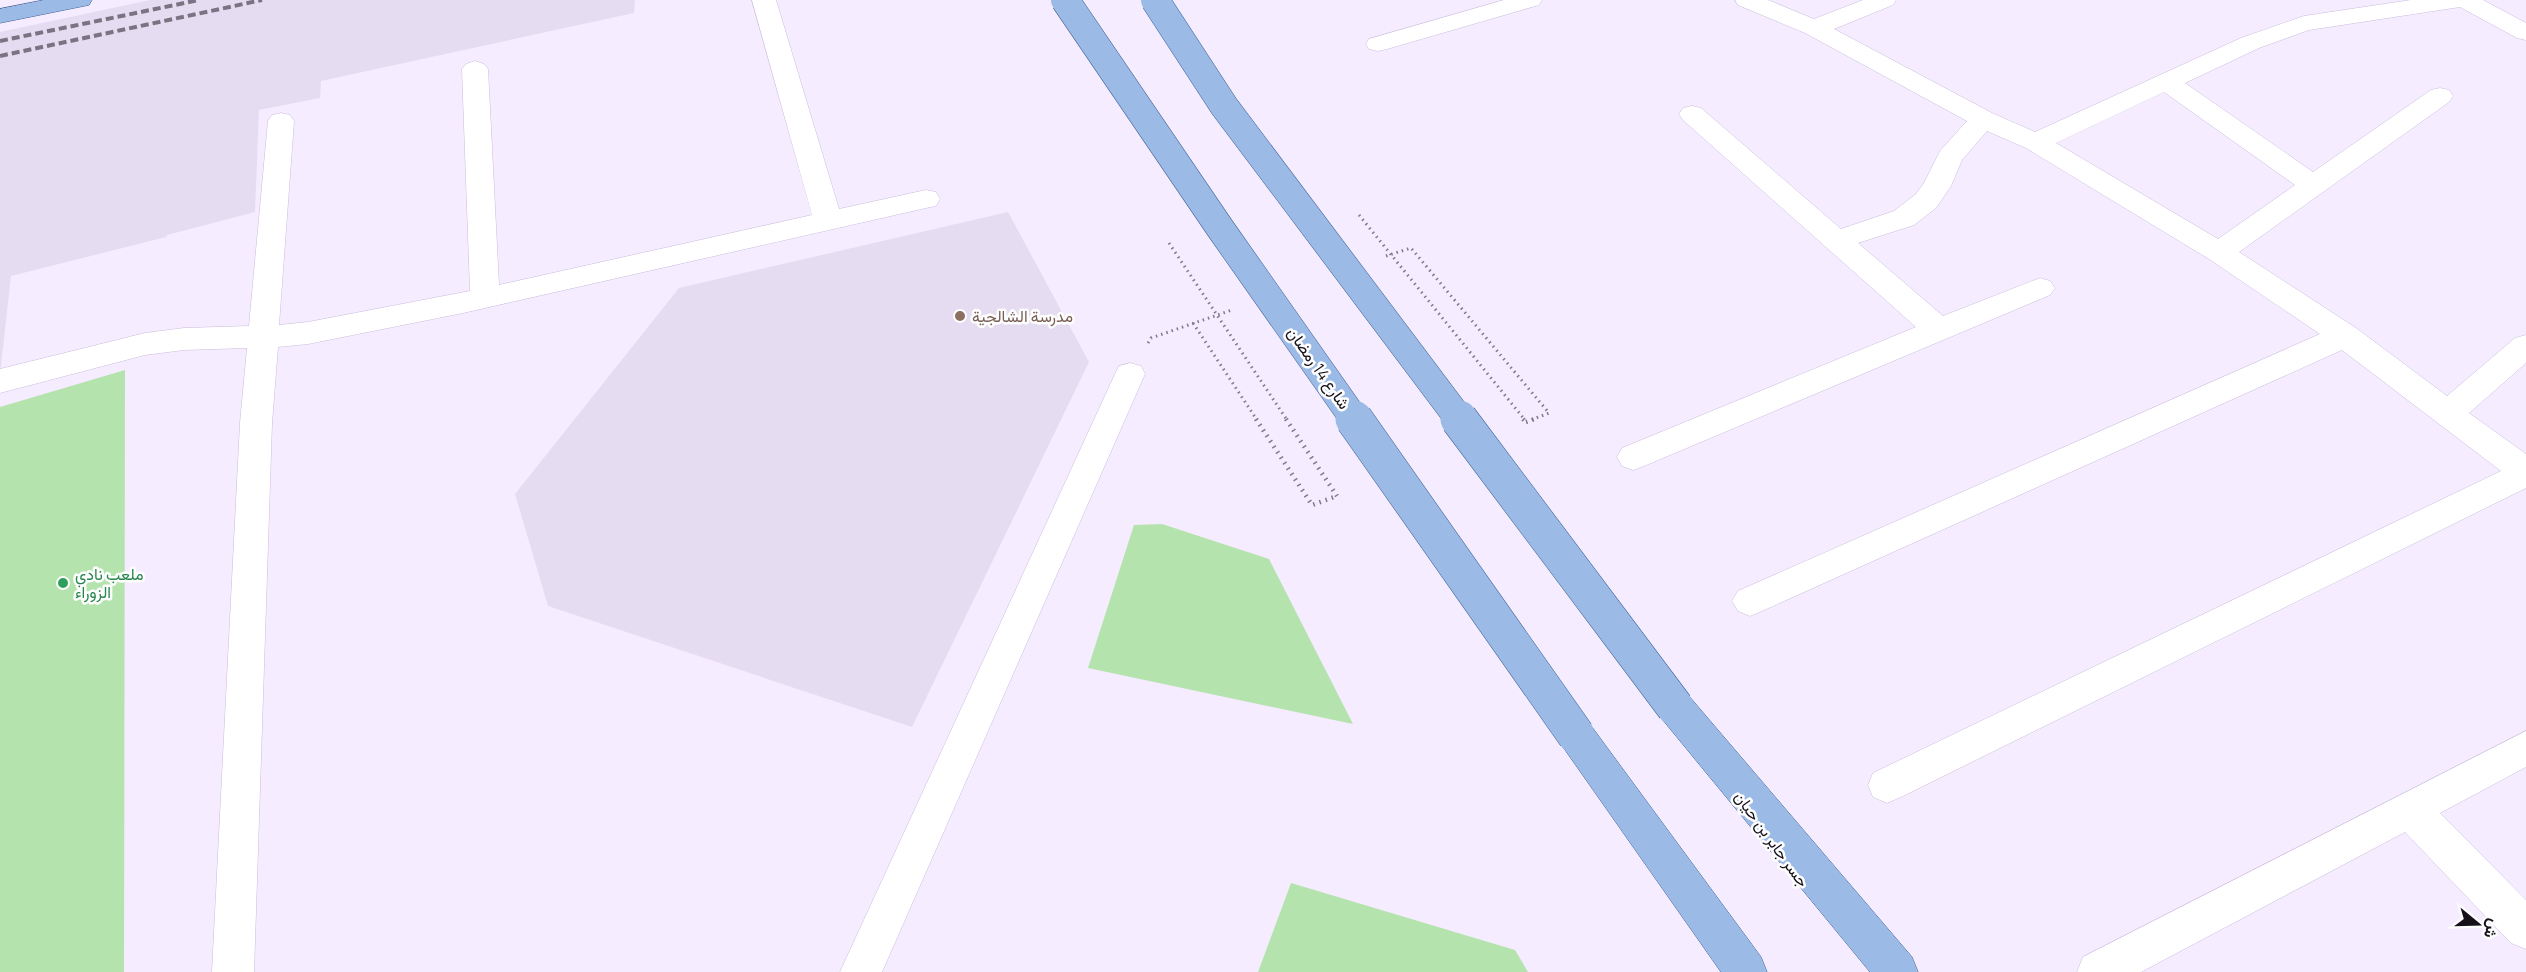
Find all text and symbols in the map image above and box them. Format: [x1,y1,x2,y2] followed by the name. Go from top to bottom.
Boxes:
[972,305,1073,327] place label: مدرسة الشالجية
[953,309,967,323] marker: مدرسة الشالجية
[1282,322,1355,414] street label: شارع 14 رمضان
[75,563,144,603] place label: ملعب نادي الزوراء
[56,576,70,590] marker: ملعب نادي الزوراء
[1730,787,1814,892] street label: جسر جابر بن حيان
[2448,894,2508,954] north arrow
[2479,916,2506,942] text: ش

